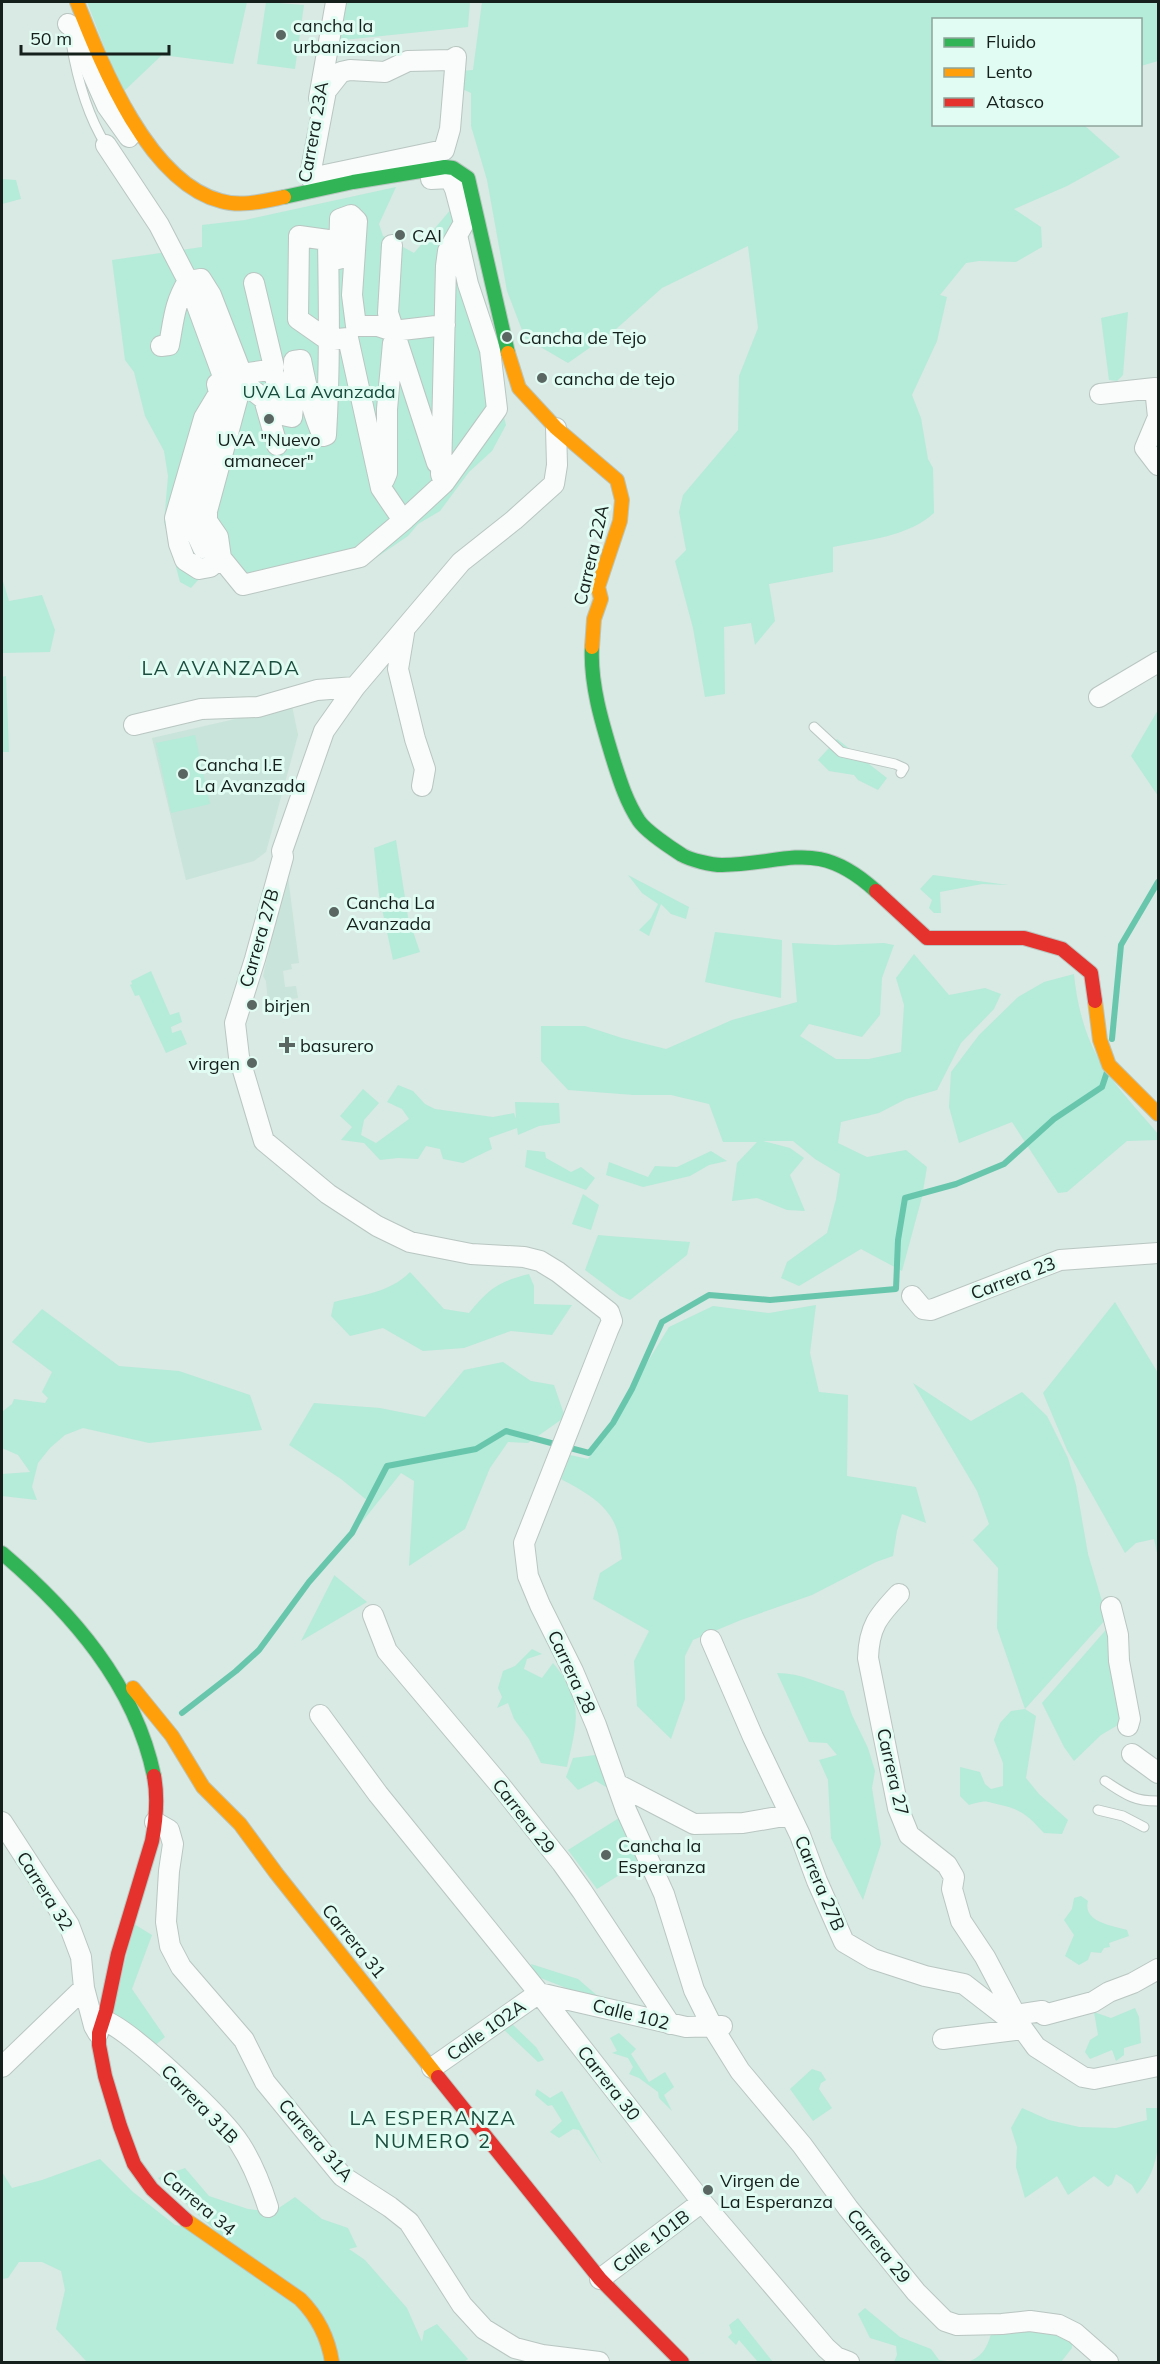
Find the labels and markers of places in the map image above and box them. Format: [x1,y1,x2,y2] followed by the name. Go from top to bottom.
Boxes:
[293,14,400,58] place label: cancha la urbanizacion
[274,28,288,42] marker: cancha la urbanizacion
[412,224,442,247] place label: CAI
[393,228,407,242] marker: CAI
[519,326,646,349] place label: Cancha de Tejo
[500,330,514,344] marker: Cancha de Tejo
[554,367,675,390] place label: cancha de tejo
[535,371,549,385] marker: cancha de tejo
[262,412,276,426] marker: UVA "Nuevo amanecer"
[218,428,320,472] place label: UVA "Nuevo amanecer"
[195,753,305,797] place label: Cancha I.E La Avanzada
[176,767,190,781] marker: Cancha I.E La Avanzada
[346,891,435,935] place label: Cancha La Avanzada
[327,905,341,919] marker: Cancha La Avanzada
[264,994,310,1017] place label: birjen
[245,998,259,1012] marker: birjen
[300,1034,374,1057] place label: basurero
[278,1036,296,1054] marker: basurero
[189,1052,240,1075] place label: virgen
[245,1056,259,1070] marker: virgen
[618,1834,706,1878] place label: Cancha la Esperanza
[599,1848,613,1862] marker: Cancha la Esperanza
[720,2169,833,2213] place label: Virgen de La Esperanza
[701,2183,715,2197] marker: Virgen de La Esperanza

